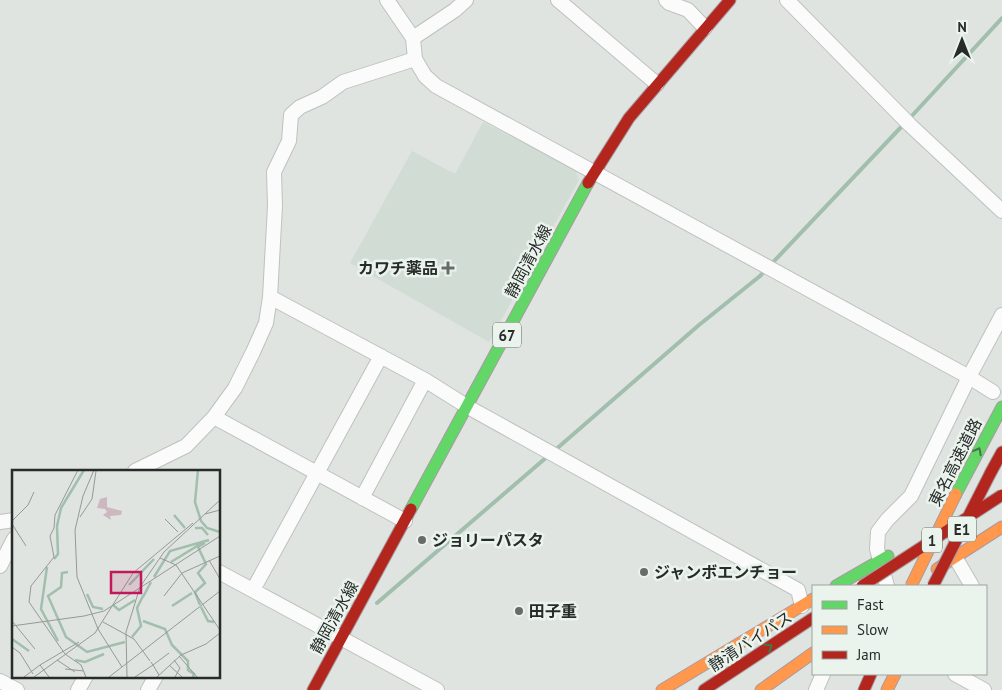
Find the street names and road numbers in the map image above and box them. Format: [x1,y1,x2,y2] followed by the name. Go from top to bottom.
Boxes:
[500,221,556,301] street label: 静岡清水線
[493,322,521,348] road number: 67
[924,415,986,509] street label: 東名高速道路
[948,516,976,542] road number: E1
[922,528,942,552] road number: 1
[306,577,362,657] street label: 静岡清水線
[704,607,796,675] street label: 静清バイパス

